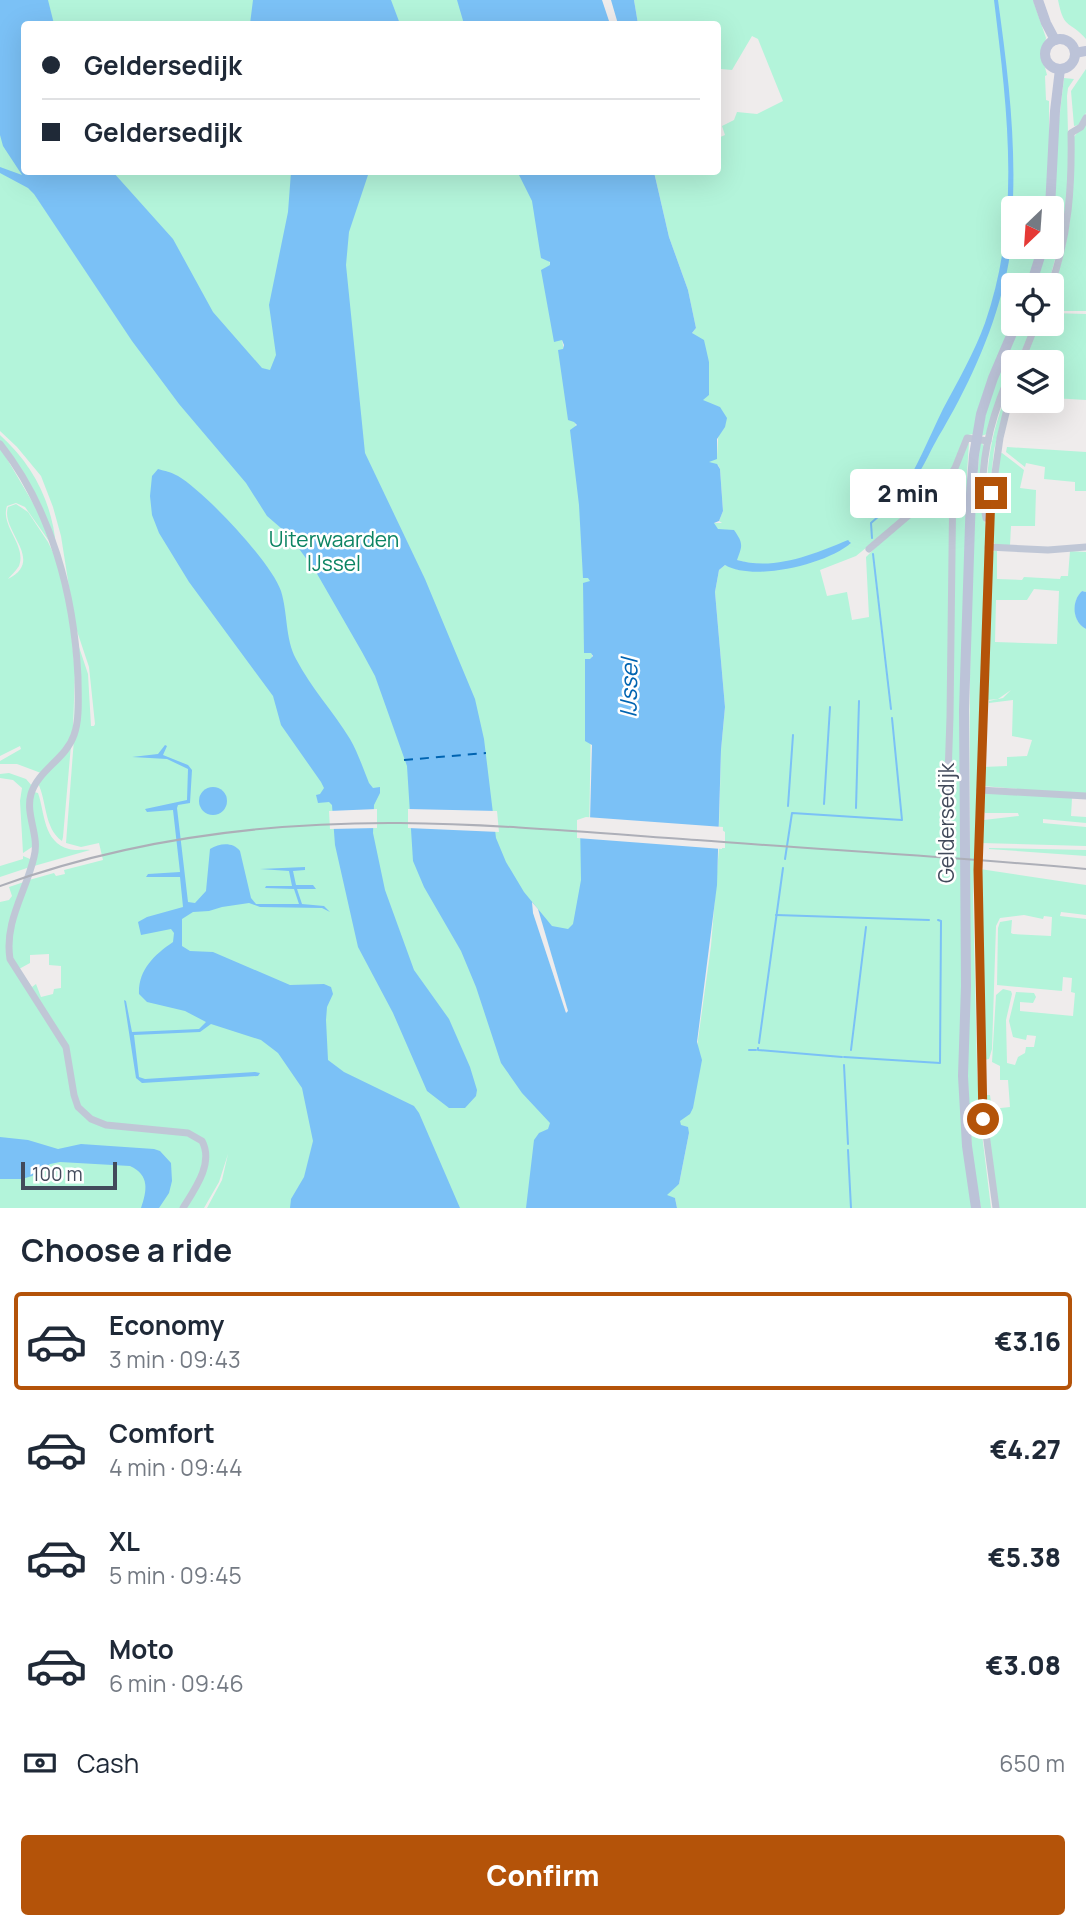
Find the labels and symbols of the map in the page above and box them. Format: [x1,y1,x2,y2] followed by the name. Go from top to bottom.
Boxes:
[1001,196,1064,259] north arrow
[851,468,967,518] callout: 2 min
[975,477,1007,509] route end
[269,525,399,577] park label: Uiterwaarden IJssel
[611,656,645,718] water label: IJssel
[932,762,960,883] street label: Geldersedijk
[967,1103,999,1135] route start
[21,1159,117,1191] scale bar

